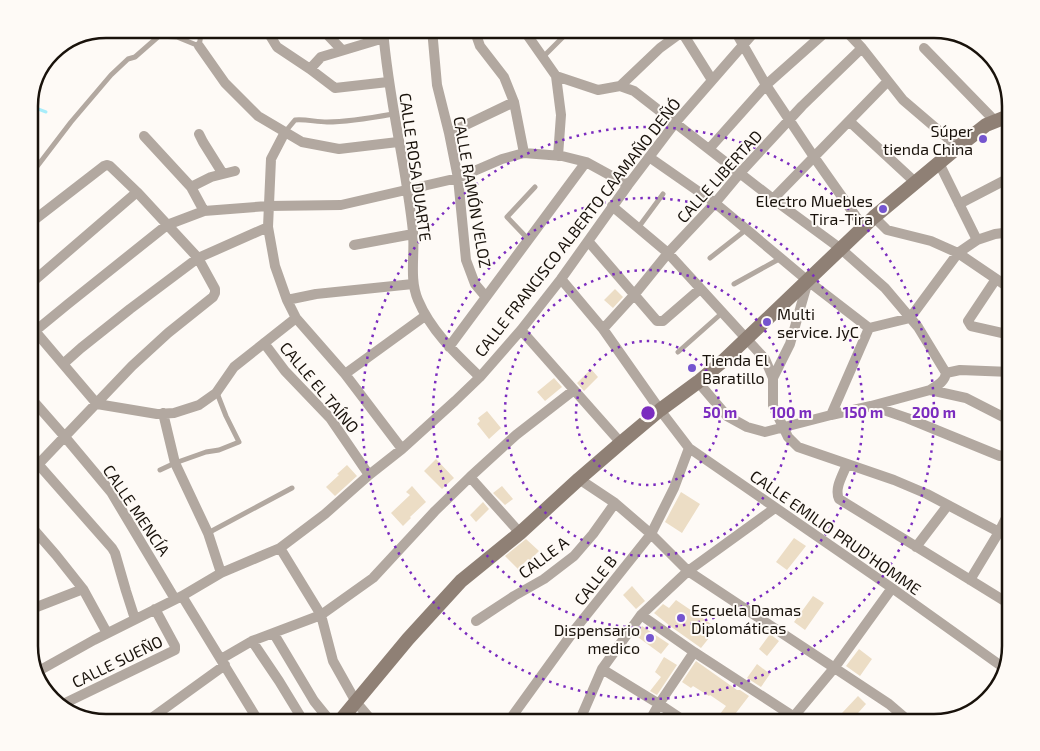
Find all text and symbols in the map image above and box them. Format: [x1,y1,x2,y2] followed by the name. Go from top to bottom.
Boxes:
[396,91,436,243] street label: CALLE ROSA DUARTE
[470,94,684,360] street label: CALLE FRANCISCO ALBERTO CAAMAÑO DEÑÓ
[450,115,496,269] street label: CALLE RAMÓN VELOZ
[883,121,974,158] place label: Súper tienda China
[672,126,766,226] street label: CALLE LIBERTAD
[977,133,989,145] marker: Súper tienda China
[756,191,873,228] place label: Electro Muebles Tira-Tira
[877,203,889,215] marker: Electro Muebles Tira-Tira
[777,304,859,341] place label: Multi service. JyC
[761,316,773,328] marker: Multi service. JyC
[277,338,363,436] street label: CALLE EL TAÍNO
[702,350,769,387] place label: Tienda El Baratillo
[686,362,698,374] marker: Tienda El Baratillo
[703,403,737,421] text: 50 m
[770,403,812,421] text: 100 m
[843,403,883,421] text: 150 m
[912,403,956,421] text: 200 m
[639,404,657,422] centre of rings
[100,461,174,559] street label: CALLE MENCÍA
[747,466,925,598] street label: CALLE EMILIO PRUD'HOMME
[514,532,572,582] street label: CALLE A
[570,551,620,609] street label: CALLE B
[691,600,801,637] place label: Escuela Damas Diplomáticas
[675,612,687,624] marker: Escuela Damas Diplomáticas
[554,620,640,657] place label: Dispensario medico
[69,631,165,691] street label: CALLE SUEÑO
[644,632,656,644] marker: Dispensario medico

